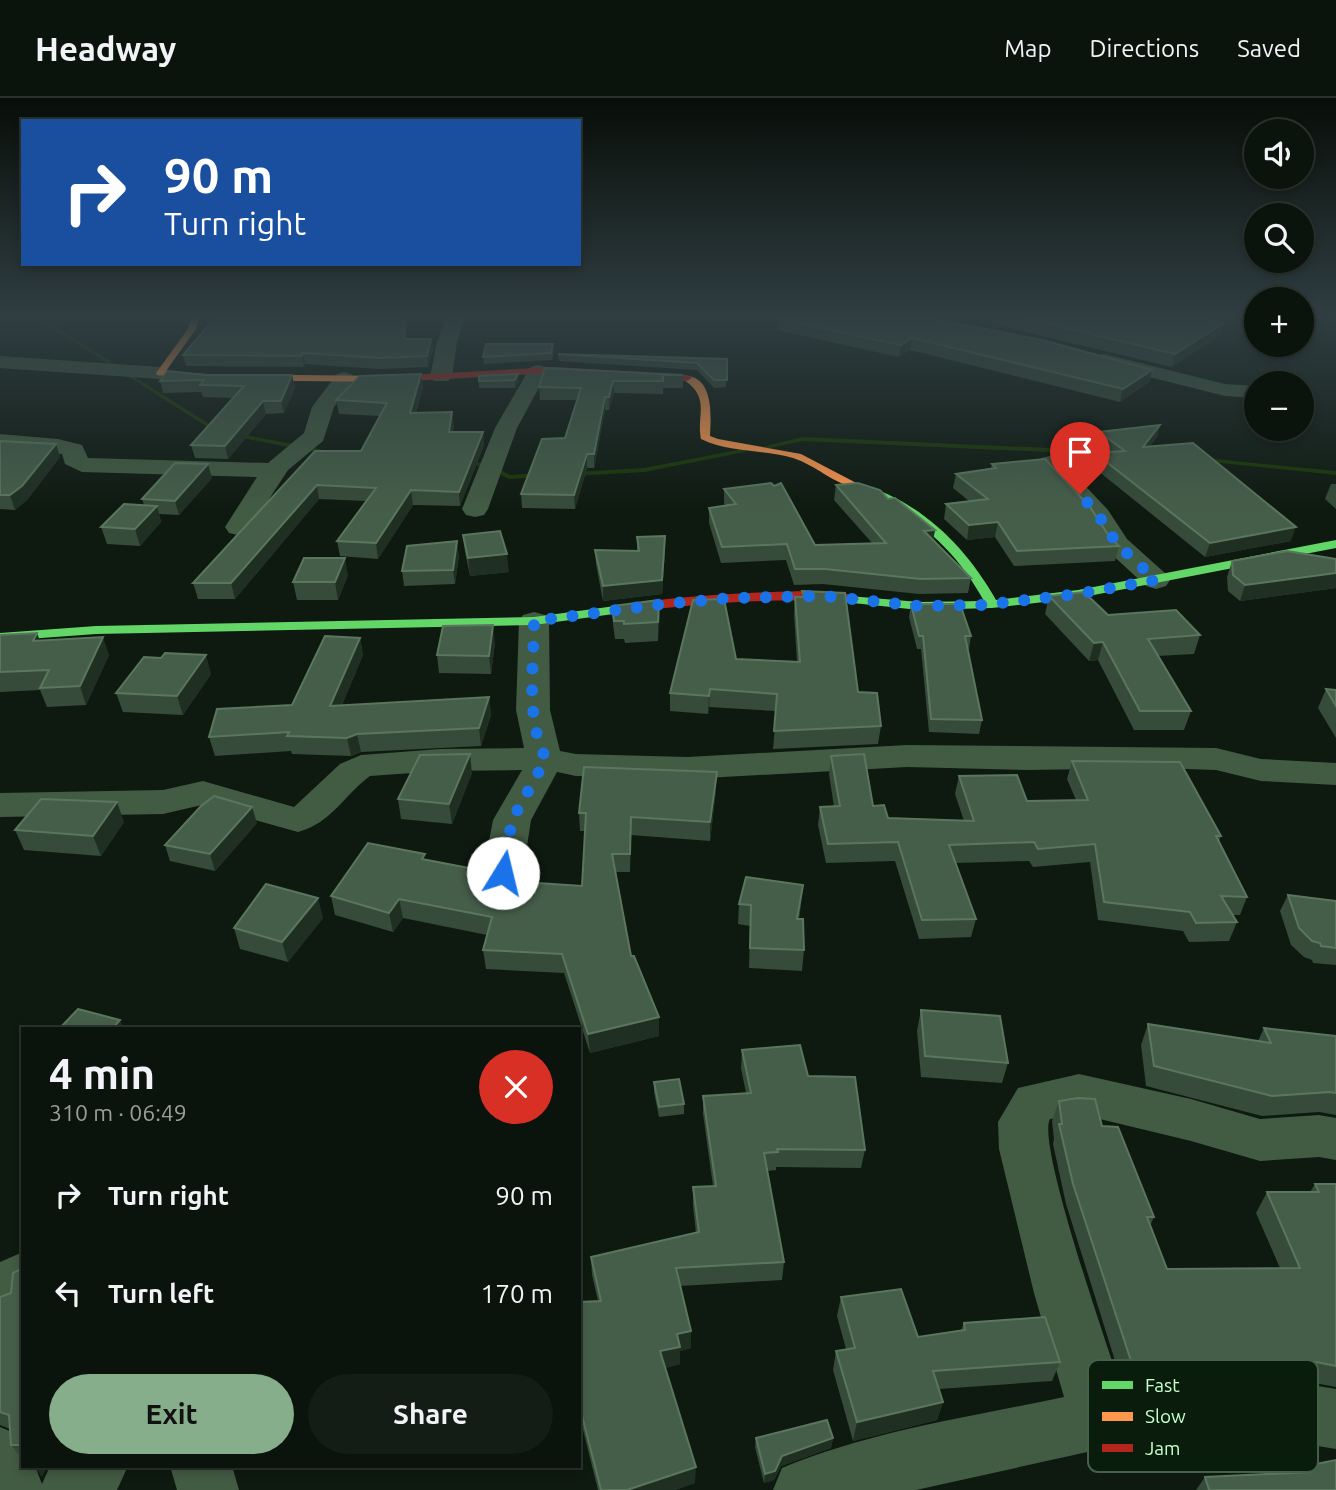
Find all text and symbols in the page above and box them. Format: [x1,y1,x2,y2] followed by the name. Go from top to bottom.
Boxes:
[35,30,176,67] text: Headway
[1004,35,1051,62] text: Map
[1089,35,1199,62] text: Directions
[1237,35,1301,62] text: Saved
[1244,119,1314,441] map controls
[1244,119,1314,189] button: sound
[49,147,140,238] icon: right
[164,147,273,202] text: 90 m
[1244,203,1314,273] button: search
[164,205,306,241] text: Turn right
[1244,287,1314,357] button: +
[1244,371,1314,441] button: −
[1050,422,1110,494] pin
[1061,433,1099,471] icon: arrive
[466,836,540,910] position arrow
[49,1050,155,1097] text: 4 min
[479,1050,553,1124] button: close
[49,1100,187,1125] text: 310 m · 06:49
[49,1176,87,1214] icon: right
[108,1181,229,1210] text: Turn right
[495,1181,553,1210] text: 90 m
[49,1274,87,1312] icon: left
[108,1279,214,1308] text: Turn left
[481,1279,553,1308] text: 170 m
[1088,1360,1318,1472] legend
[49,1374,294,1454] button: Exit
[308,1374,553,1454] button: Share
[1145,1374,1180,1396] text: Fast
[1145,1405,1186,1427] text: Slow
[1145,1437,1181,1459] text: Jam

